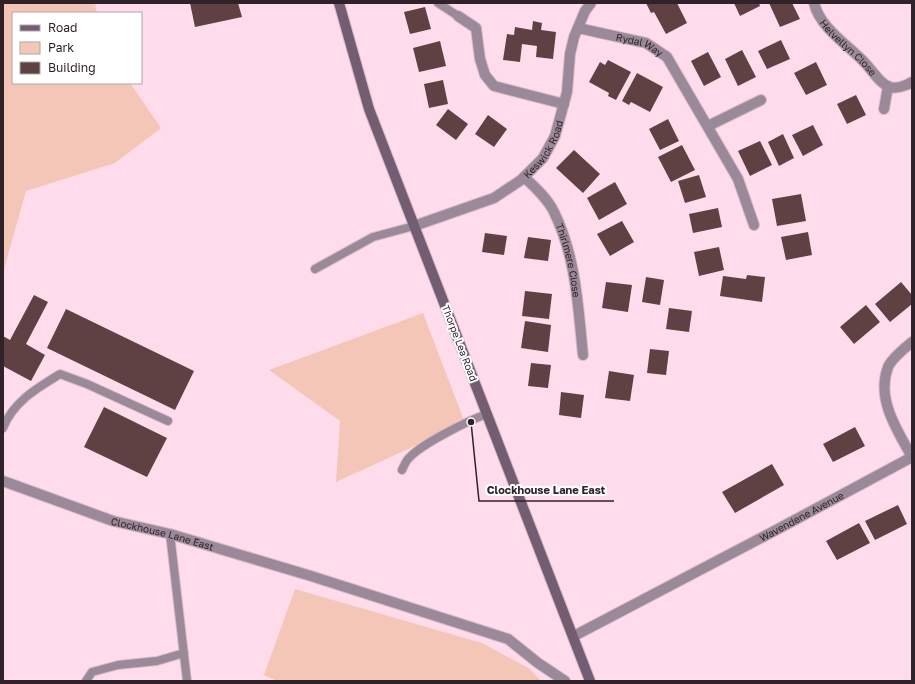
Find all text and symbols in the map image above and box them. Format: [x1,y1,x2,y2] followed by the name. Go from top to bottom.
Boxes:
[12,12,142,84] legend
[817,17,879,78] street label: Helvellyn Close
[48,20,77,35] text: Road
[615,31,666,59] street label: Rydal Way
[48,40,74,55] text: Park
[48,60,96,75] text: Building
[521,119,565,180] street label: Keswick Road
[554,221,583,298] street label: Thirlmere Close
[440,303,480,383] street label: Thorpe Lea Road
[479,478,614,501] callout: Clockhouse Lane East
[487,483,606,496] text: Clockhouse Lane East
[757,489,846,544] street label: Wavendene Avenue
[110,515,215,553] street label: Clockhouse Lane East

